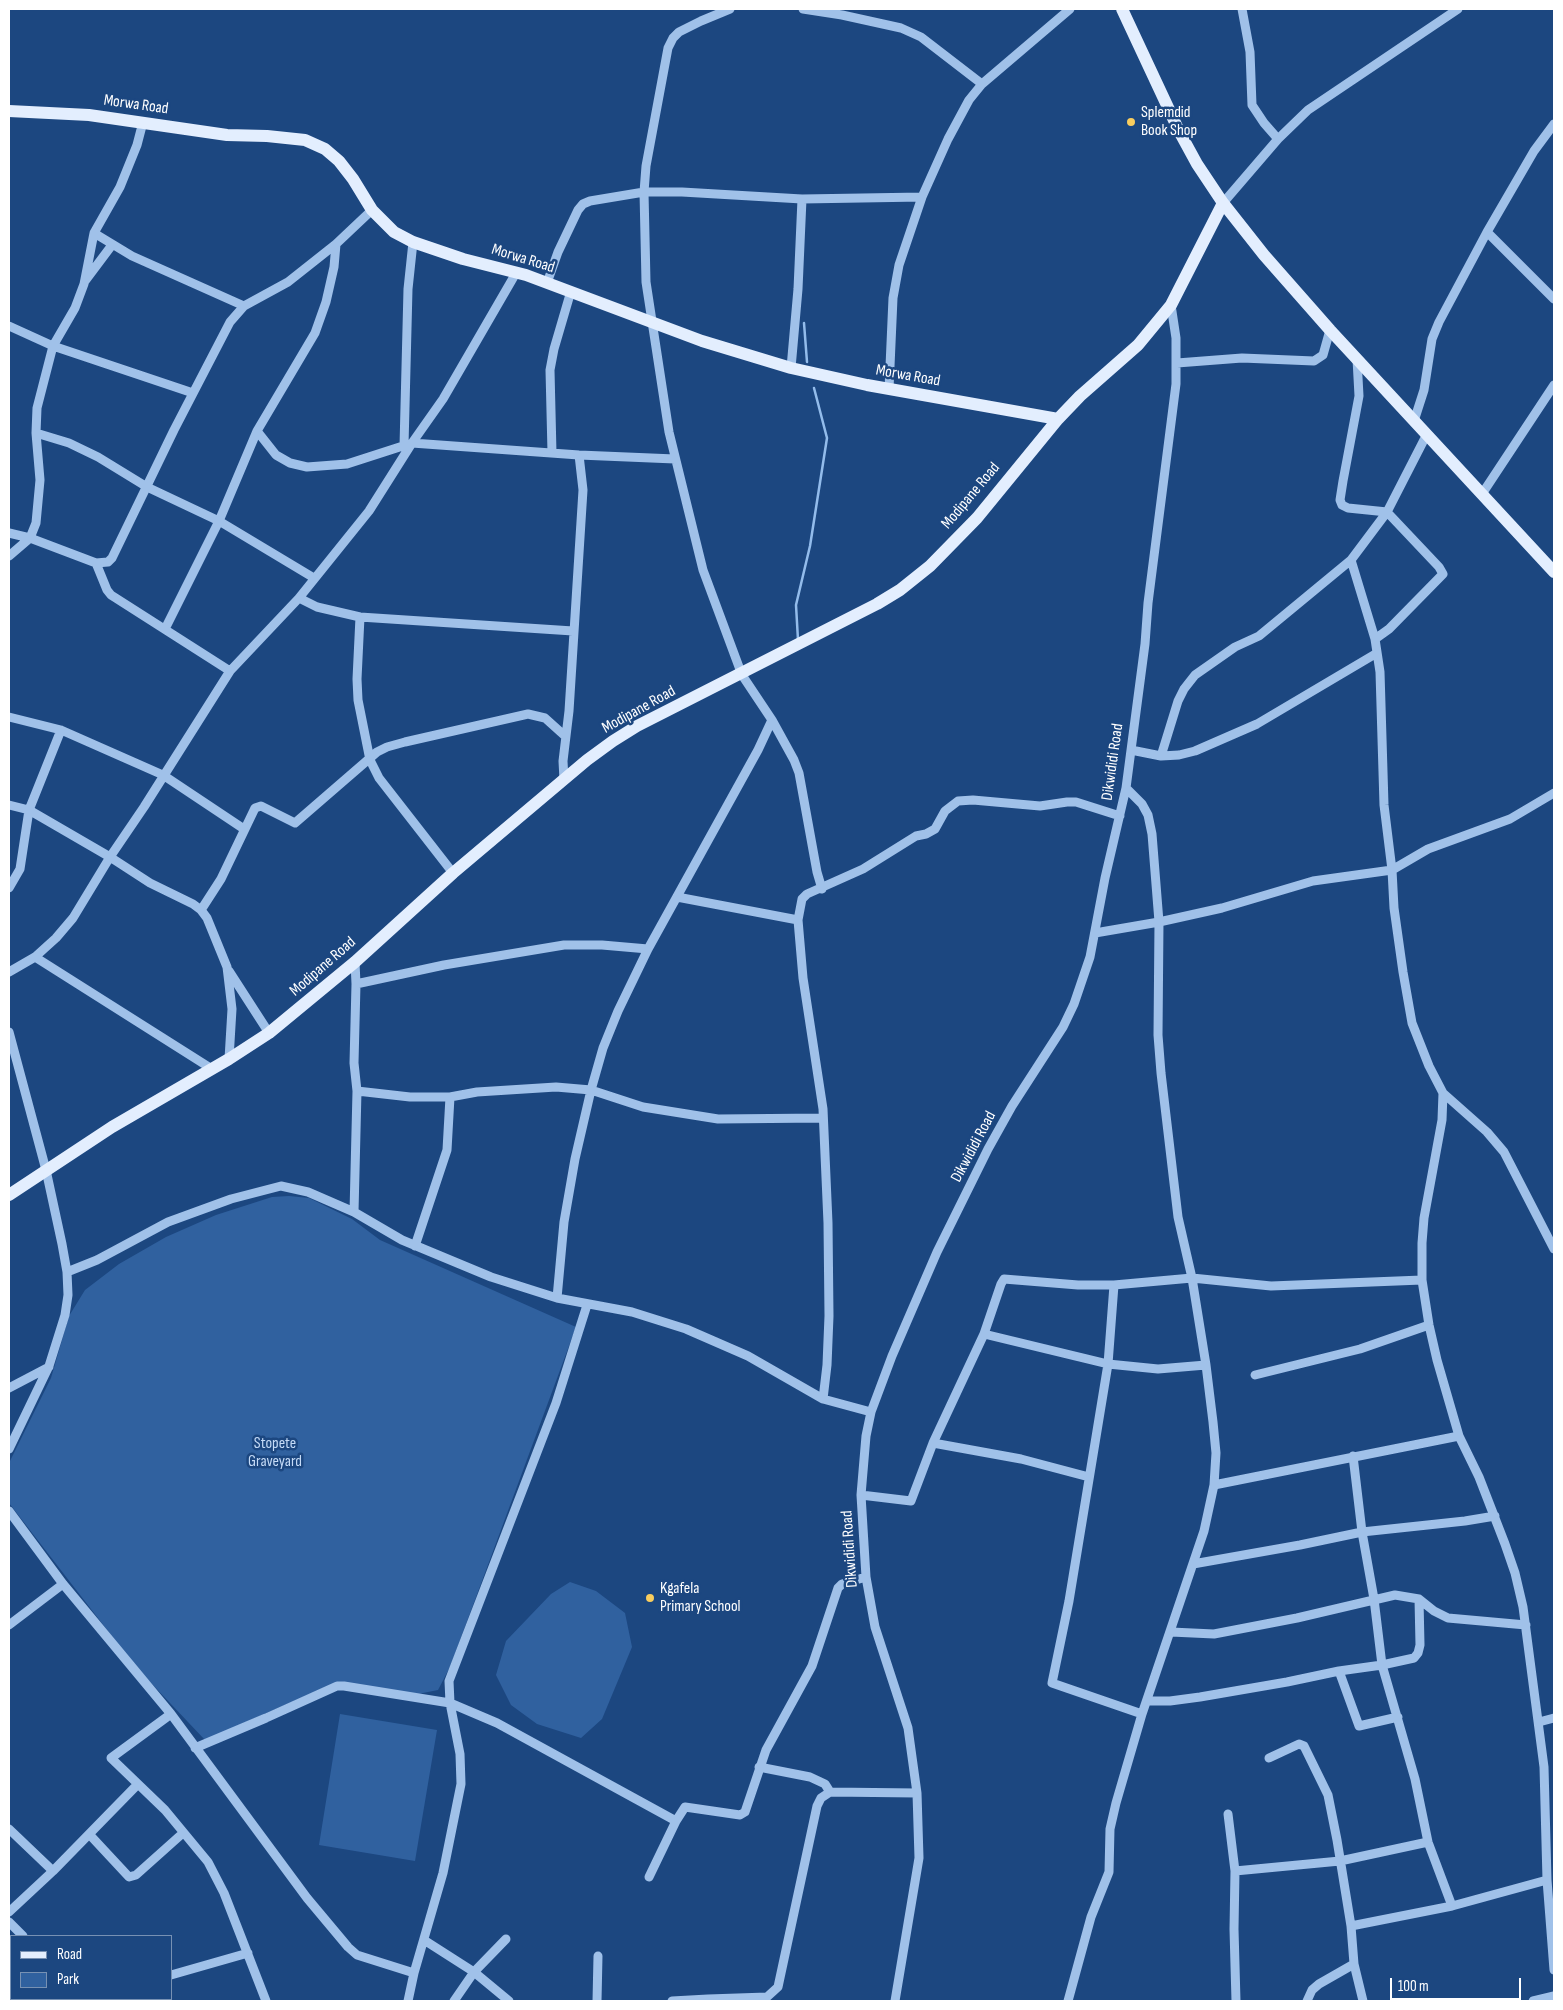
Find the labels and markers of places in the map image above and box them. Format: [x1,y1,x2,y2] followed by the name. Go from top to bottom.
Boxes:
[1141,103,1197,141] place label: Splemdid Book Shop
[1125,116,1137,128] marker: Splemdid Book Shop
[660,1579,741,1617] place label: Kgafela Primary School
[644,1592,656,1604] marker: Kgafela Primary School

